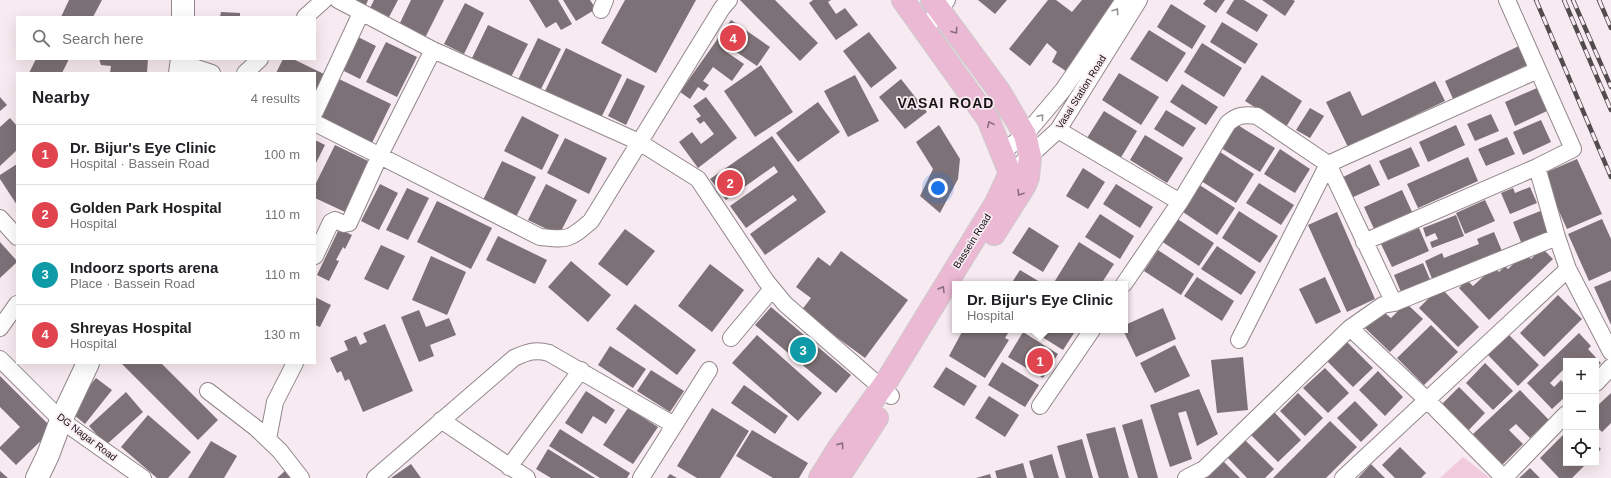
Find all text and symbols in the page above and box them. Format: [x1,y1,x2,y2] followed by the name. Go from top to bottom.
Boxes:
[1111,8,1119,15] one-way arrow
[16,16,316,60] search box
[720,23,746,53] pin: 4
[30,27,52,49] icon: search
[951,27,958,34] one-way arrow
[62,30,144,47] text: Search here
[1054,53,1108,131] street label: Vasai Station Road
[32,88,90,107] text: Nearby
[251,91,300,106] text: 4 results
[898,95,994,111] district label: VASAI ROAD
[1036,114,1043,121] one-way arrow
[987,120,995,128] one-way arrow
[70,139,216,156] text: Dr. Bijur's Eye Clinic
[41,147,49,162] text: 1
[264,147,300,162] text: 100 m
[70,156,209,171] text: Hospital · Bassein Road
[717,168,743,198] pin: 2
[928,178,948,198] your location
[1017,189,1024,196] one-way arrow
[70,199,222,216] text: Golden Park Hospital
[41,207,49,222] text: 2
[265,207,300,222] text: 110 m
[951,212,993,270] street label: Bassein Road
[70,216,117,231] text: Hospital
[70,259,218,276] text: Indoorz sports arena
[41,267,49,282] text: 3
[265,267,300,282] text: 110 m
[70,276,195,291] text: Place · Bassein Road
[952,281,1128,333] popup
[938,286,945,293] one-way arrow
[967,291,1113,308] text: Dr. Bijur's Eye Clinic
[967,308,1014,323] text: Hospital
[70,319,192,336] text: Shreyas Hospital
[41,327,49,342] text: 4
[264,327,300,342] text: 130 m
[790,335,816,365] pin: 3
[70,336,117,351] text: Hospital
[1027,346,1053,376] pin: 1
[1563,358,1599,466] map controls
[1563,358,1599,394] button: +
[1563,394,1599,430] button: −
[55,411,119,463] street label: DG Nagar Road
[1563,430,1599,466] button: locate
[836,442,844,449] one-way arrow

